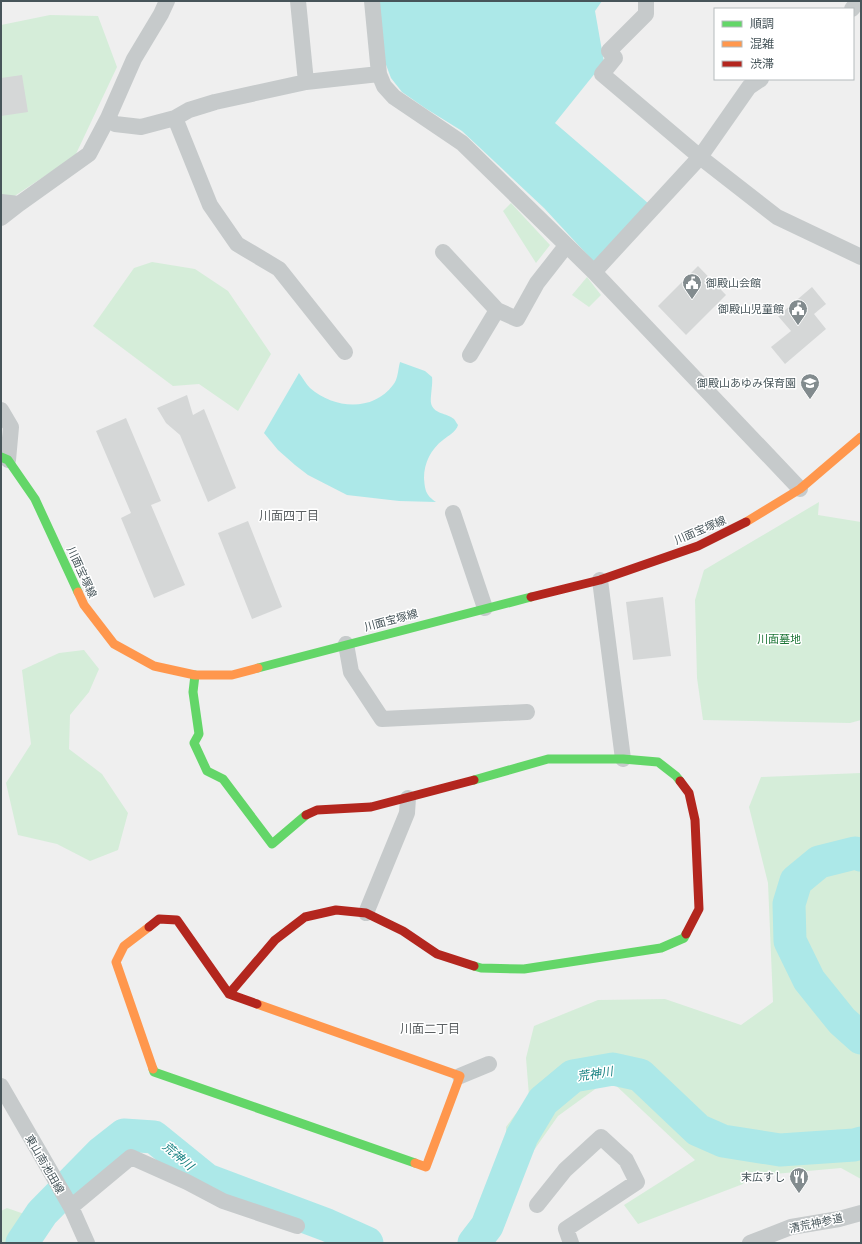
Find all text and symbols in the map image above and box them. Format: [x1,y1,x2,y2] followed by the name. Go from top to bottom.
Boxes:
[714,8,854,80] legend
[750,16,774,31] text: 順調
[750,36,774,51] text: 混雑
[750,56,774,71] text: 渋滞
[681,272,703,300] public building icon: 御殿山会館
[705,276,761,290] place label: 御殿山会館
[787,298,809,326] public building icon: 御殿山児童館
[717,302,784,316] place label: 御殿山児童館
[799,372,821,400] school or university icon: 御殿山あゆみ保育園
[696,376,796,390] place label: 御殿山あゆみ保育園
[259,508,319,523] district label: 川面四丁目
[672,513,728,547] street label: 川面宝塚線
[64,544,100,600] street label: 川面宝塚線
[363,606,419,634] street label: 川面宝塚線
[757,632,801,646] park label: 川面墓地
[400,1021,460,1036] district label: 川面二丁目
[576,1063,616,1084] water label: 荒神川
[22,1132,68,1196] street label: 東山南池田線
[160,1138,198,1174] water label: 荒神川
[788,1166,810,1194] restaurant icon: 末広すし
[741,1170,785,1184] place label: 末広すし
[788,1210,844,1236] street label: 清荒神参道

